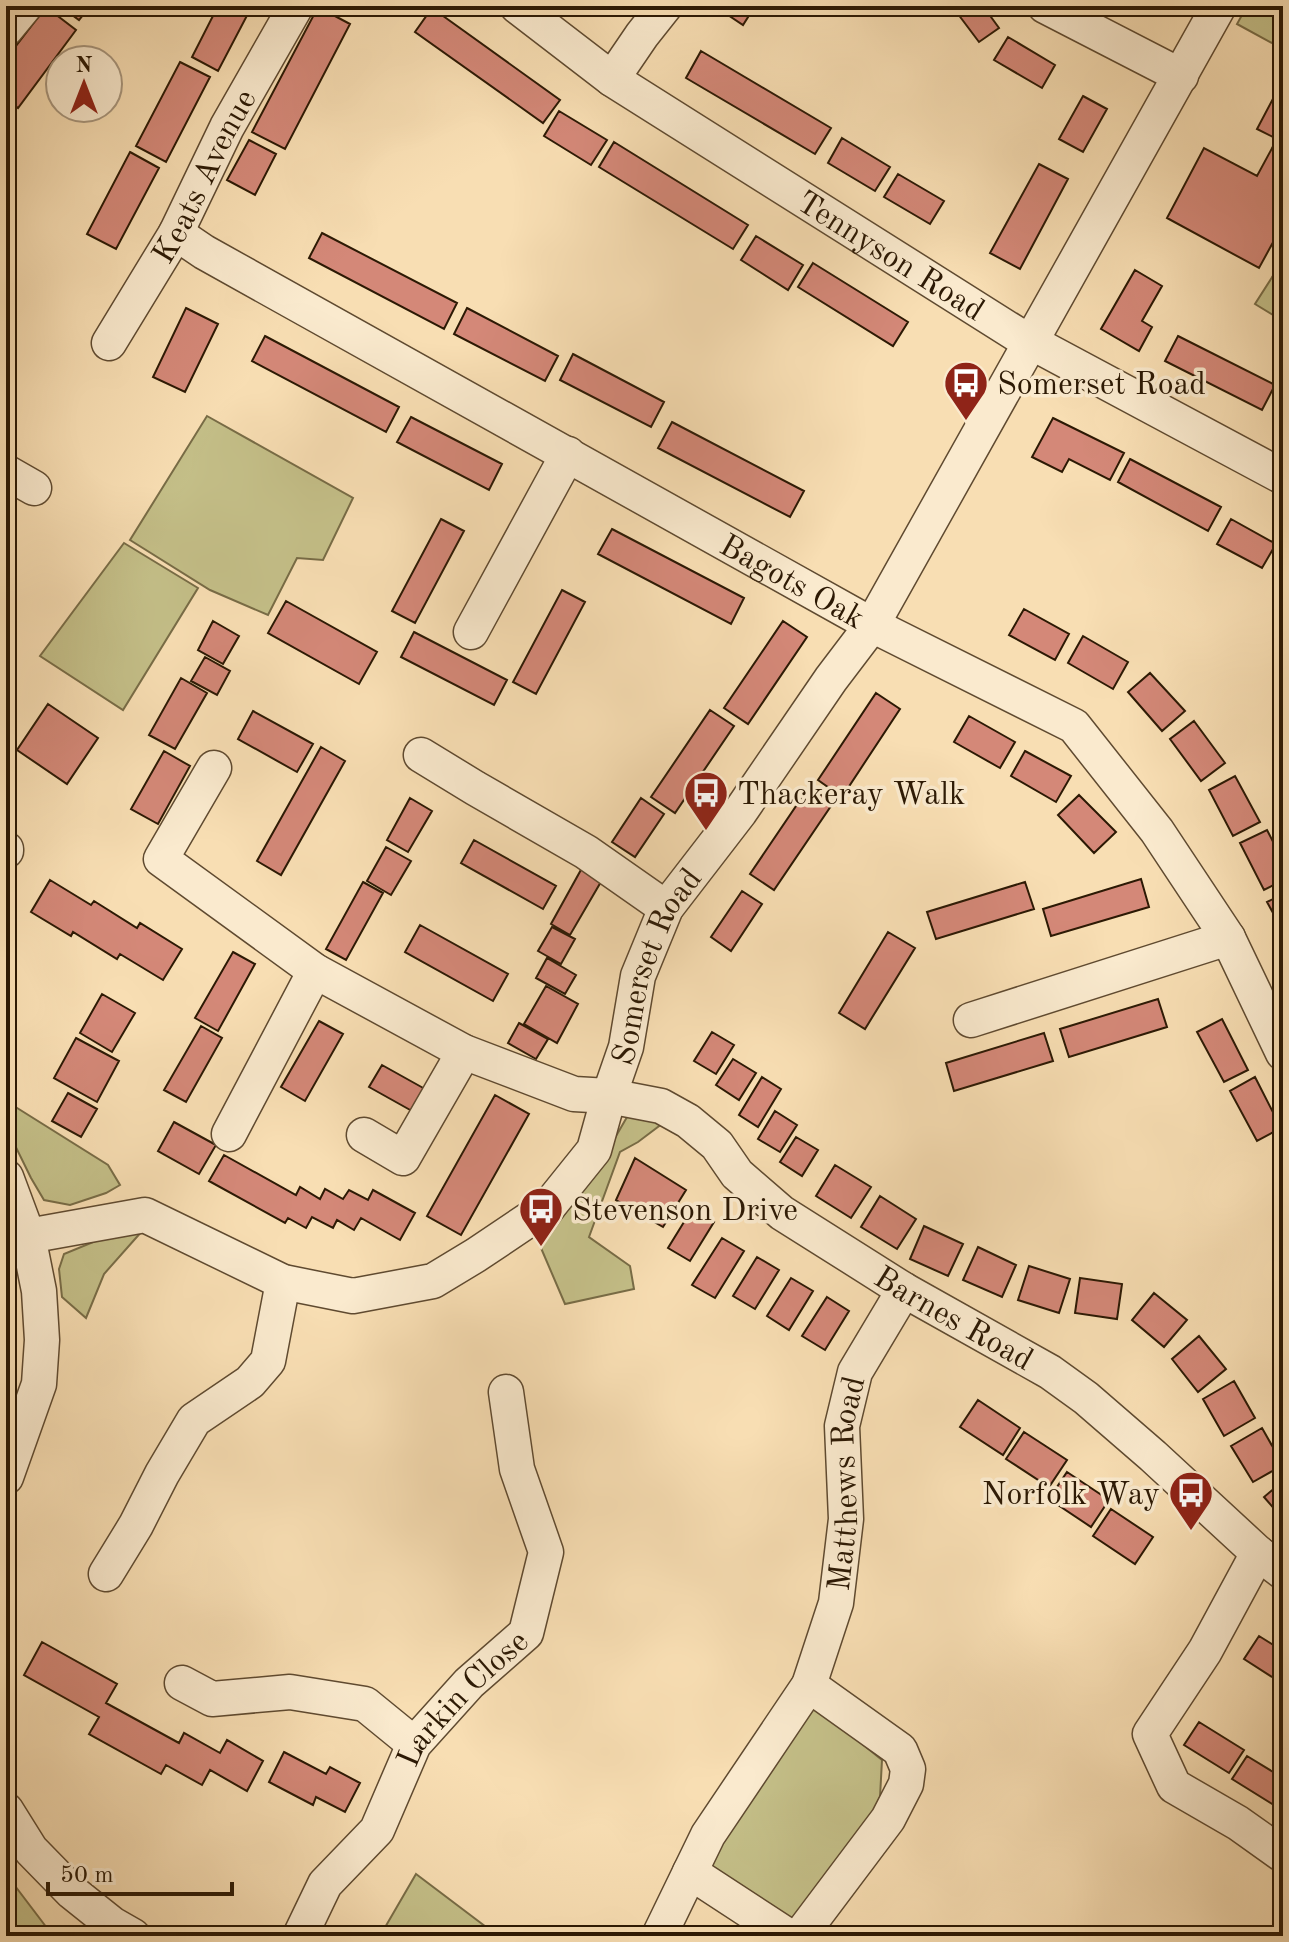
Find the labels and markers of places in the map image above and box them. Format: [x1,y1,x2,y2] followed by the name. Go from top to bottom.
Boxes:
[942,359,990,422] bus stop icon: Somerset Road
[997,370,1206,402] place label: Somerset Road
[682,769,730,832] bus stop icon: Thackeray Walk
[737,780,965,812] place label: Thackeray Walk
[517,1185,565,1248] bus stop icon: Stevenson Drive
[572,1196,798,1228] place label: Stevenson Drive
[1167,1469,1215,1532] bus stop icon: Norfolk Way
[982,1480,1160,1512] place label: Norfolk Way

